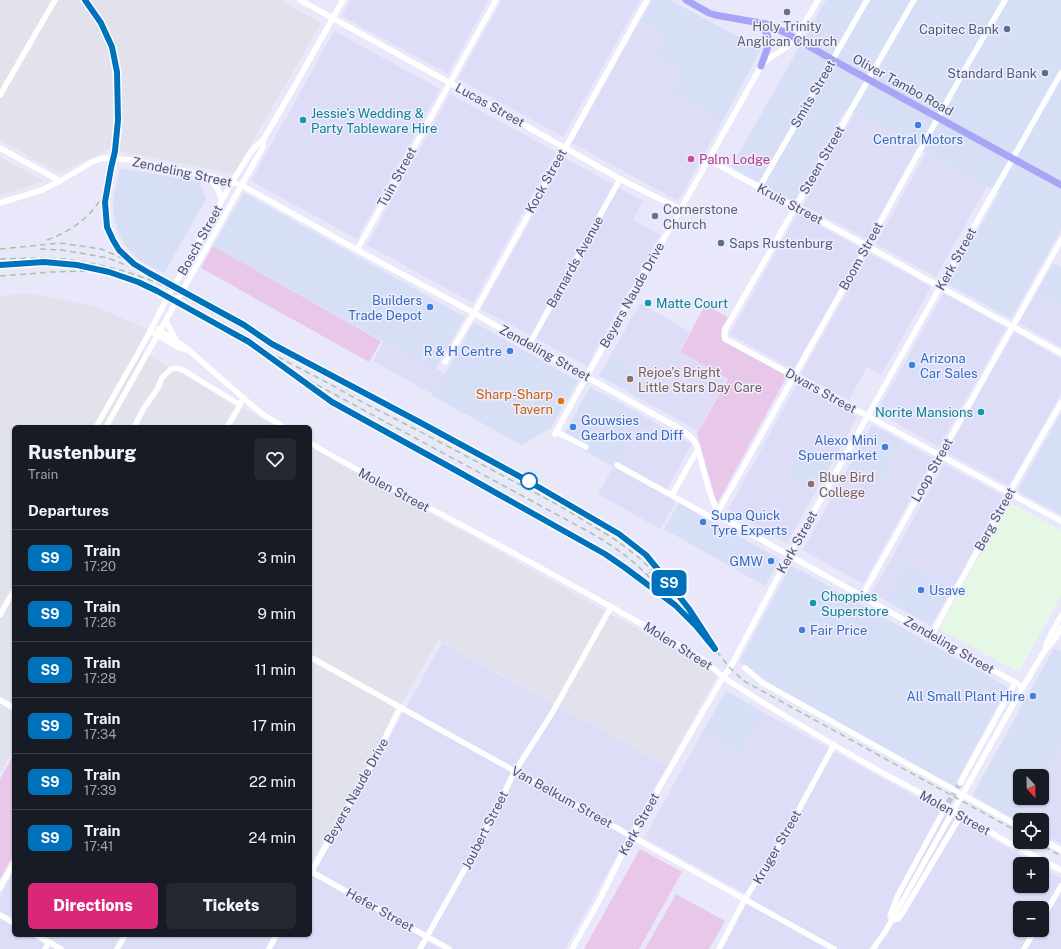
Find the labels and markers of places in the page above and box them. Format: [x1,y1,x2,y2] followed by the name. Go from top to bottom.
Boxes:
[782,7,792,17] marker: Holy Trinity Anglican Church
[737,19,837,49] place label: Holy Trinity Anglican Church
[919,22,999,37] place label: Capitec Bank
[1002,24,1012,34] marker: Capitec Bank
[947,66,1037,81] place label: Standard Bank
[1040,68,1050,78] marker: Standard Bank
[311,106,437,136] place label: Jessie's Wedding & Party Tableware Hire
[298,115,308,125] marker: Jessie's Wedding & Party Tableware Hire
[913,120,923,130] marker: Central Motors
[873,132,963,147] place label: Central Motors
[699,152,770,167] place label: Palm Lodge
[686,154,696,164] marker: Palm Lodge
[663,202,738,232] place label: Cornerstone Church
[650,211,660,221] marker: Cornerstone Church
[729,236,833,251] place label: Saps Rustenburg
[716,238,726,248] marker: Saps Rustenburg
[348,293,422,323] place label: Builders Trade Depot
[656,296,728,311] place label: Matte Court
[643,298,653,308] marker: Matte Court
[425,302,435,312] marker: Builders Trade Depot
[424,344,502,359] place label: R & H Centre
[505,346,515,356] marker: R & H Centre
[920,351,978,381] place label: Arizona Car Sales
[907,360,917,370] marker: Arizona Car Sales
[638,365,762,395] place label: Rejoe's Bright Little Stars Day Care
[625,374,635,384] marker: Rejoe's Bright Little Stars Day Care
[476,387,553,417] place label: Sharp-Sharp Tavern
[556,396,566,406] marker: Sharp-Sharp Tavern
[875,405,973,420] place label: Norite Mansions
[976,407,986,417] marker: Norite Mansions
[581,413,683,443] place label: Gouwsies Gearbox and Diff
[568,422,578,432] marker: Gouwsies Gearbox and Diff
[798,433,877,463] place label: Alexo Mini Spuermarket
[880,442,890,452] marker: Alexo Mini Spuermarket
[819,470,874,500] place label: Blue Bird College
[520,472,538,490] unlabelled marker
[806,479,816,489] marker: Blue Bird College
[711,508,787,538] place label: Supa Quick Tyre Experts
[698,517,708,527] marker: Supa Quick Tyre Experts
[730,554,764,569] place label: GMW
[766,556,776,566] marker: GMW
[929,583,965,598] place label: Usave
[916,585,926,595] marker: Usave
[821,589,889,619] place label: Choppies Superstore
[808,598,818,608] marker: Choppies Superstore
[810,623,867,638] place label: Fair Price
[797,625,807,635] marker: Fair Price
[907,689,1025,704] place label: All Small Plant Hire
[1028,691,1038,701] marker: All Small Plant Hire

